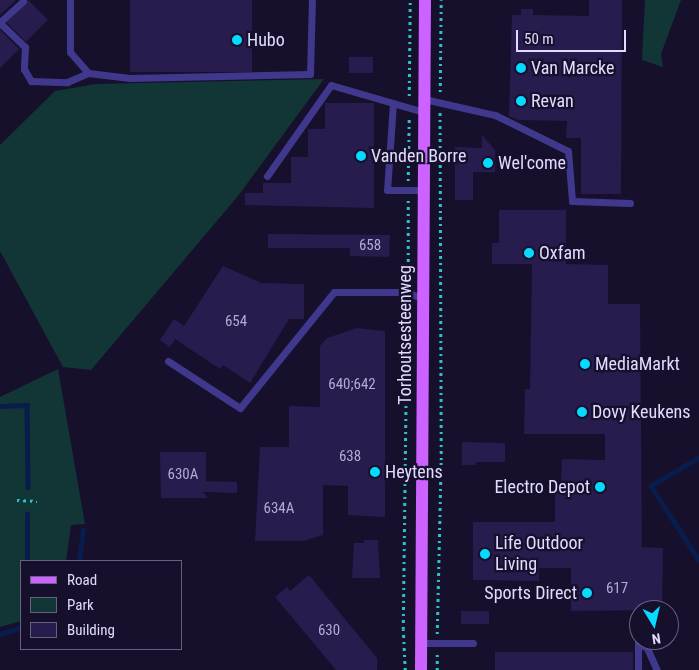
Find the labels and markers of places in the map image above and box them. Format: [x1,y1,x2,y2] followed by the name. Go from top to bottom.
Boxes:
[247,29,285,51] place label: Hubo
[231,34,243,46] marker: Hubo
[531,57,614,79] place label: Van Marcke
[515,62,527,74] marker: Van Marcke
[531,90,574,112] place label: Revan
[515,95,527,107] marker: Revan
[371,145,466,167] place label: Vanden Borre
[355,150,367,162] marker: Vanden Borre
[498,152,566,174] place label: Wel'come
[482,157,494,169] marker: Wel'come
[539,242,586,264] place label: Oxfam
[523,247,535,259] marker: Oxfam
[595,353,680,375] place label: MediaMarkt
[579,358,591,370] marker: MediaMarkt
[592,401,691,423] place label: Dovy Keukens
[576,406,588,418] marker: Dovy Keukens
[385,461,443,483] place label: Heytens
[369,466,381,478] marker: Heytens
[494,476,590,498] place label: Electro Depot
[594,481,606,493] marker: Electro Depot
[495,533,583,576] place label: Life Outdoor Living
[479,548,491,560] marker: Life Outdoor Living
[484,582,577,604] place label: Sports Direct
[581,587,593,599] marker: Sports Direct

